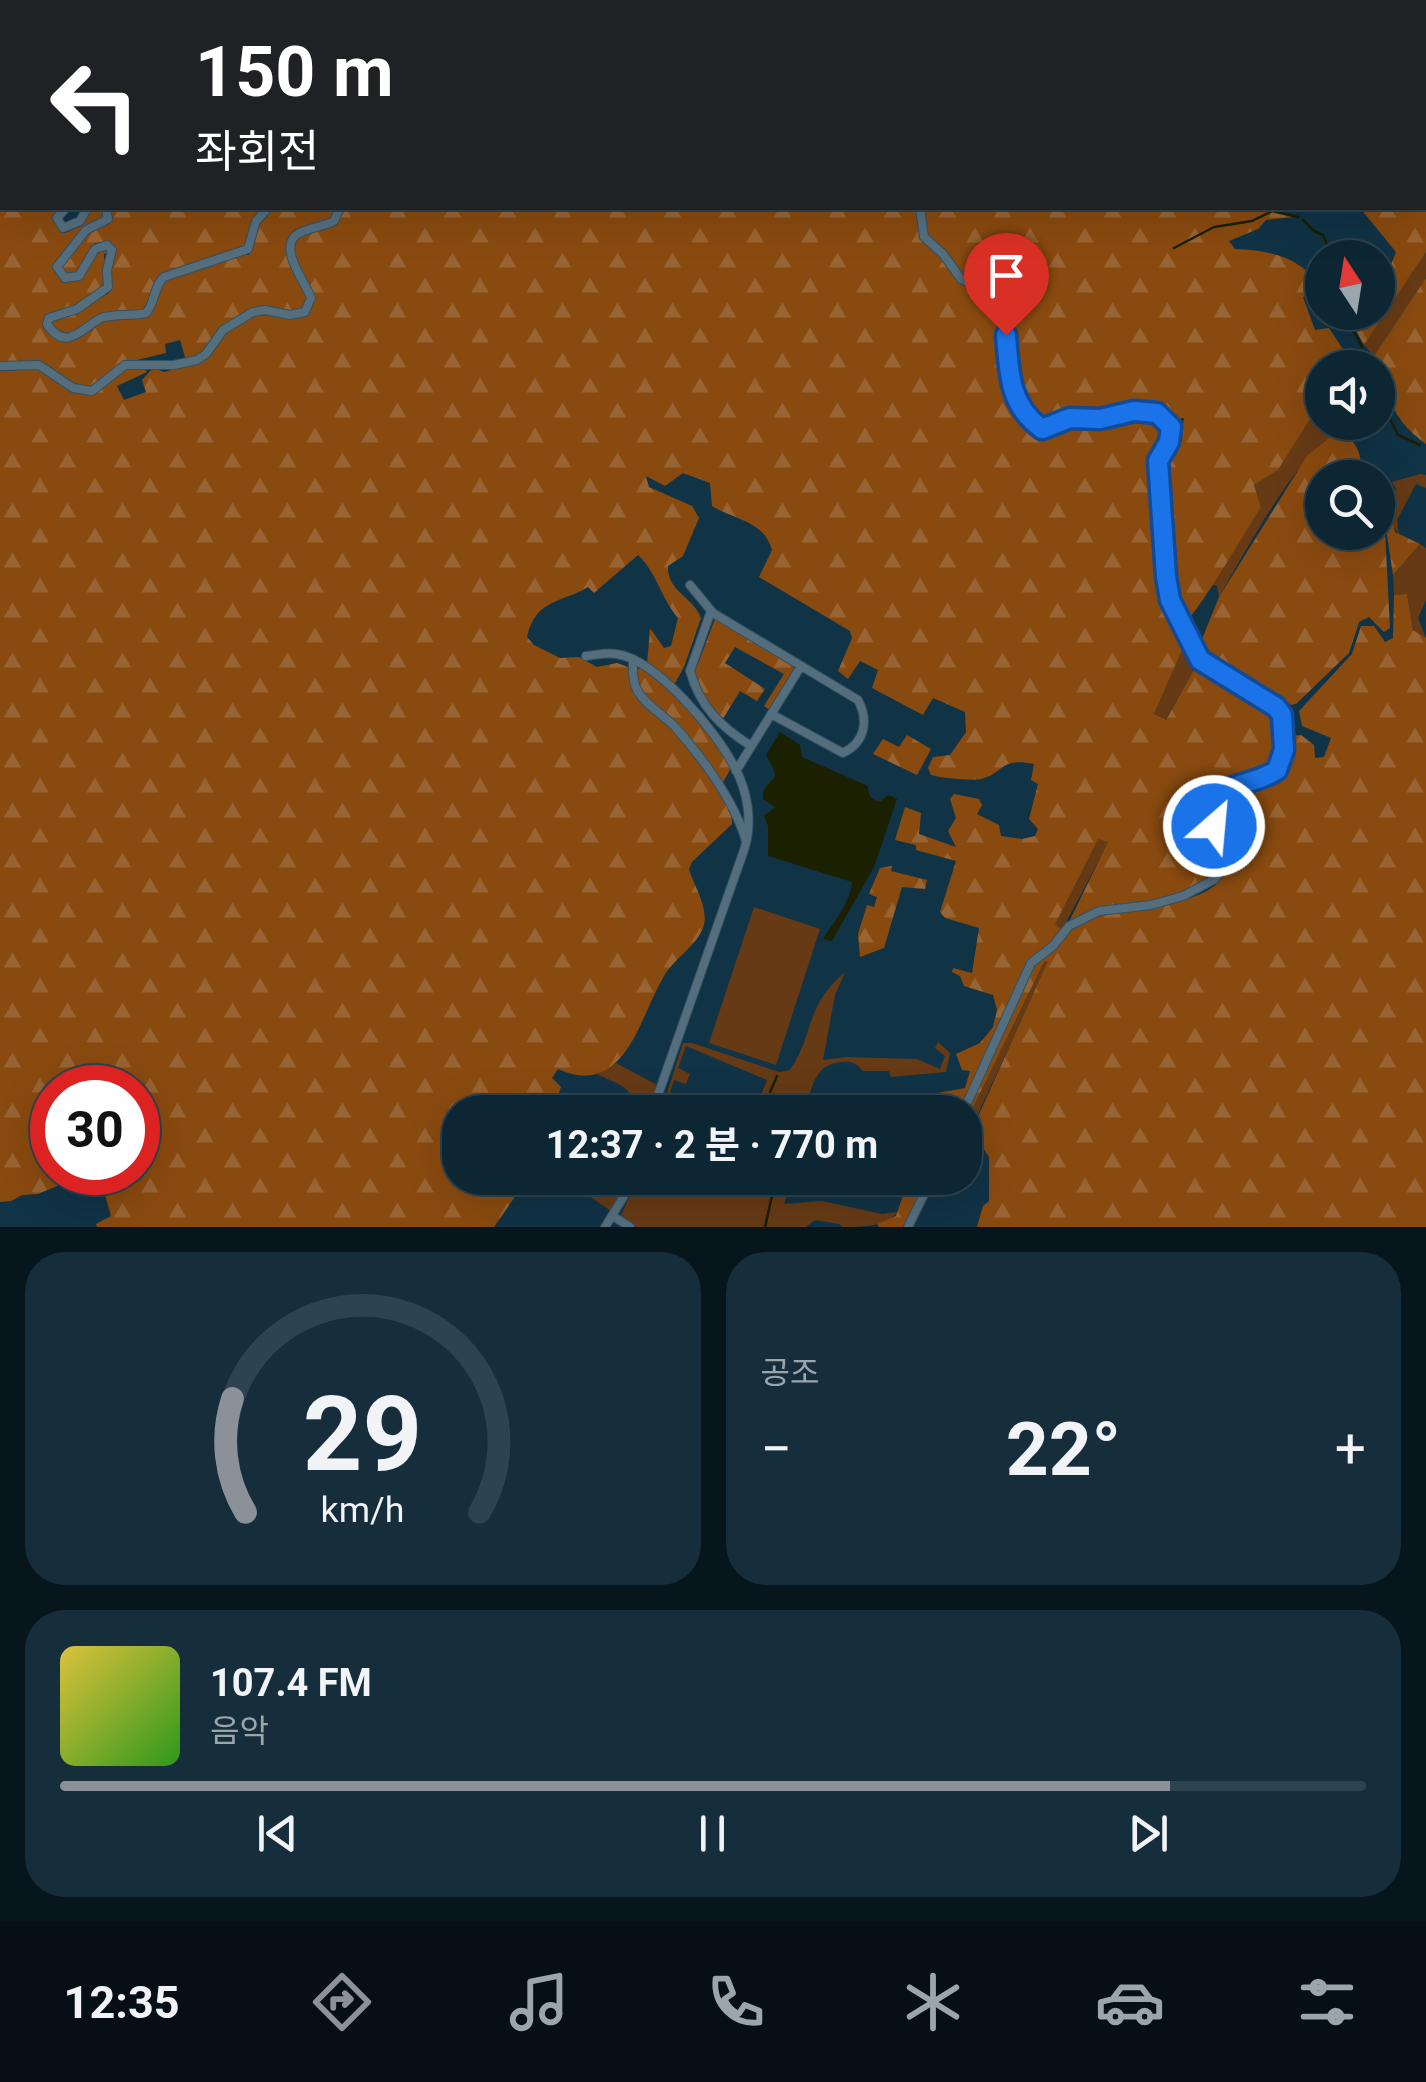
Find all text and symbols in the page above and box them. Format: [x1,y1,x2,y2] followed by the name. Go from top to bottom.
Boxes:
[195,31,394,113] text: 150 m
[30,40,160,170] icon: left
[195,125,319,178] text: 좌회전
[964,233,1049,336] pin
[1305,240,1395,330] north arrow
[1305,240,1395,550] map controls
[979,248,1034,303] icon: arrive
[1305,350,1395,440] button: sound
[1305,460,1395,550] button: search
[1162,774,1266,878] position arrow
[30,1065,160,1195] speed limit sign: 30
[546,1123,878,1167] text: 12:37 · 2 분 · 770 m
[761,1354,819,1392] text: 공조
[303,1374,422,1495] text: 29
[1006,1405,1121,1493] text: 22°
[761,1417,792,1481] text: −
[1335,1417,1366,1481] text: +
[321,1489,405,1531] text: km/h
[210,1661,372,1705] text: 107.4 FM
[210,1712,269,1750] text: 음악
[250,1806,305,1861] icon: previous
[685,1806,740,1861] icon: pause
[1121,1806,1176,1861] icon: next
[307,1967,377,2037] icon: directions
[504,1967,574,2037] icon: music
[701,1967,771,2037] icon: phone
[898,1967,968,2037] icon: climate
[1095,1967,1165,2037] icon: car
[1292,1967,1362,2037] icon: filters
[64,1976,180,2029] text: 12:35

